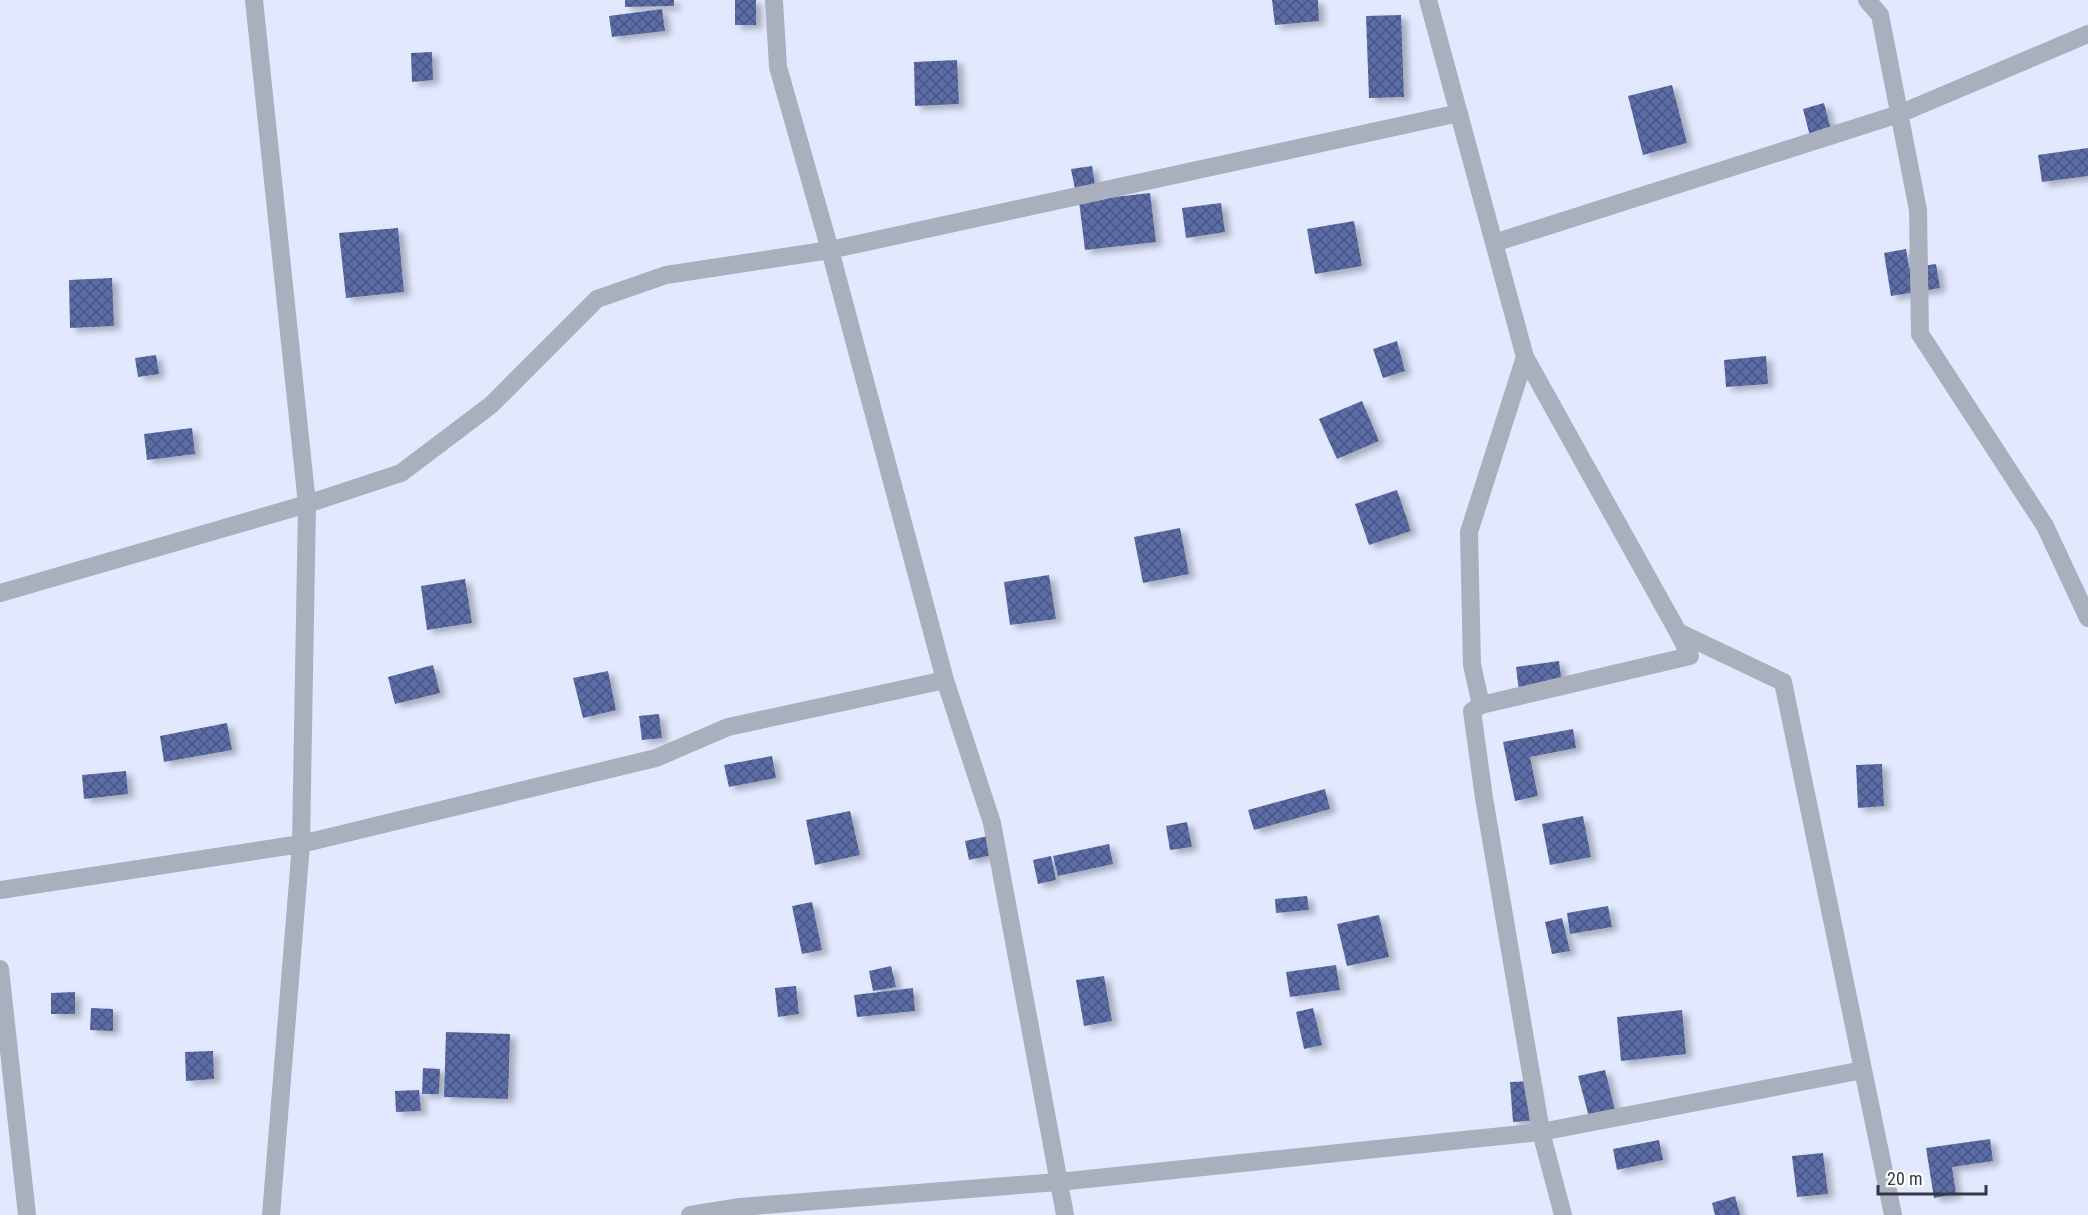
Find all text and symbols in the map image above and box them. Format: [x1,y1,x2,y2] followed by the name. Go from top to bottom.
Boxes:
[1878,1158,1986,1196] scale bar
[1887,1168,1922,1189] text: 20 m

